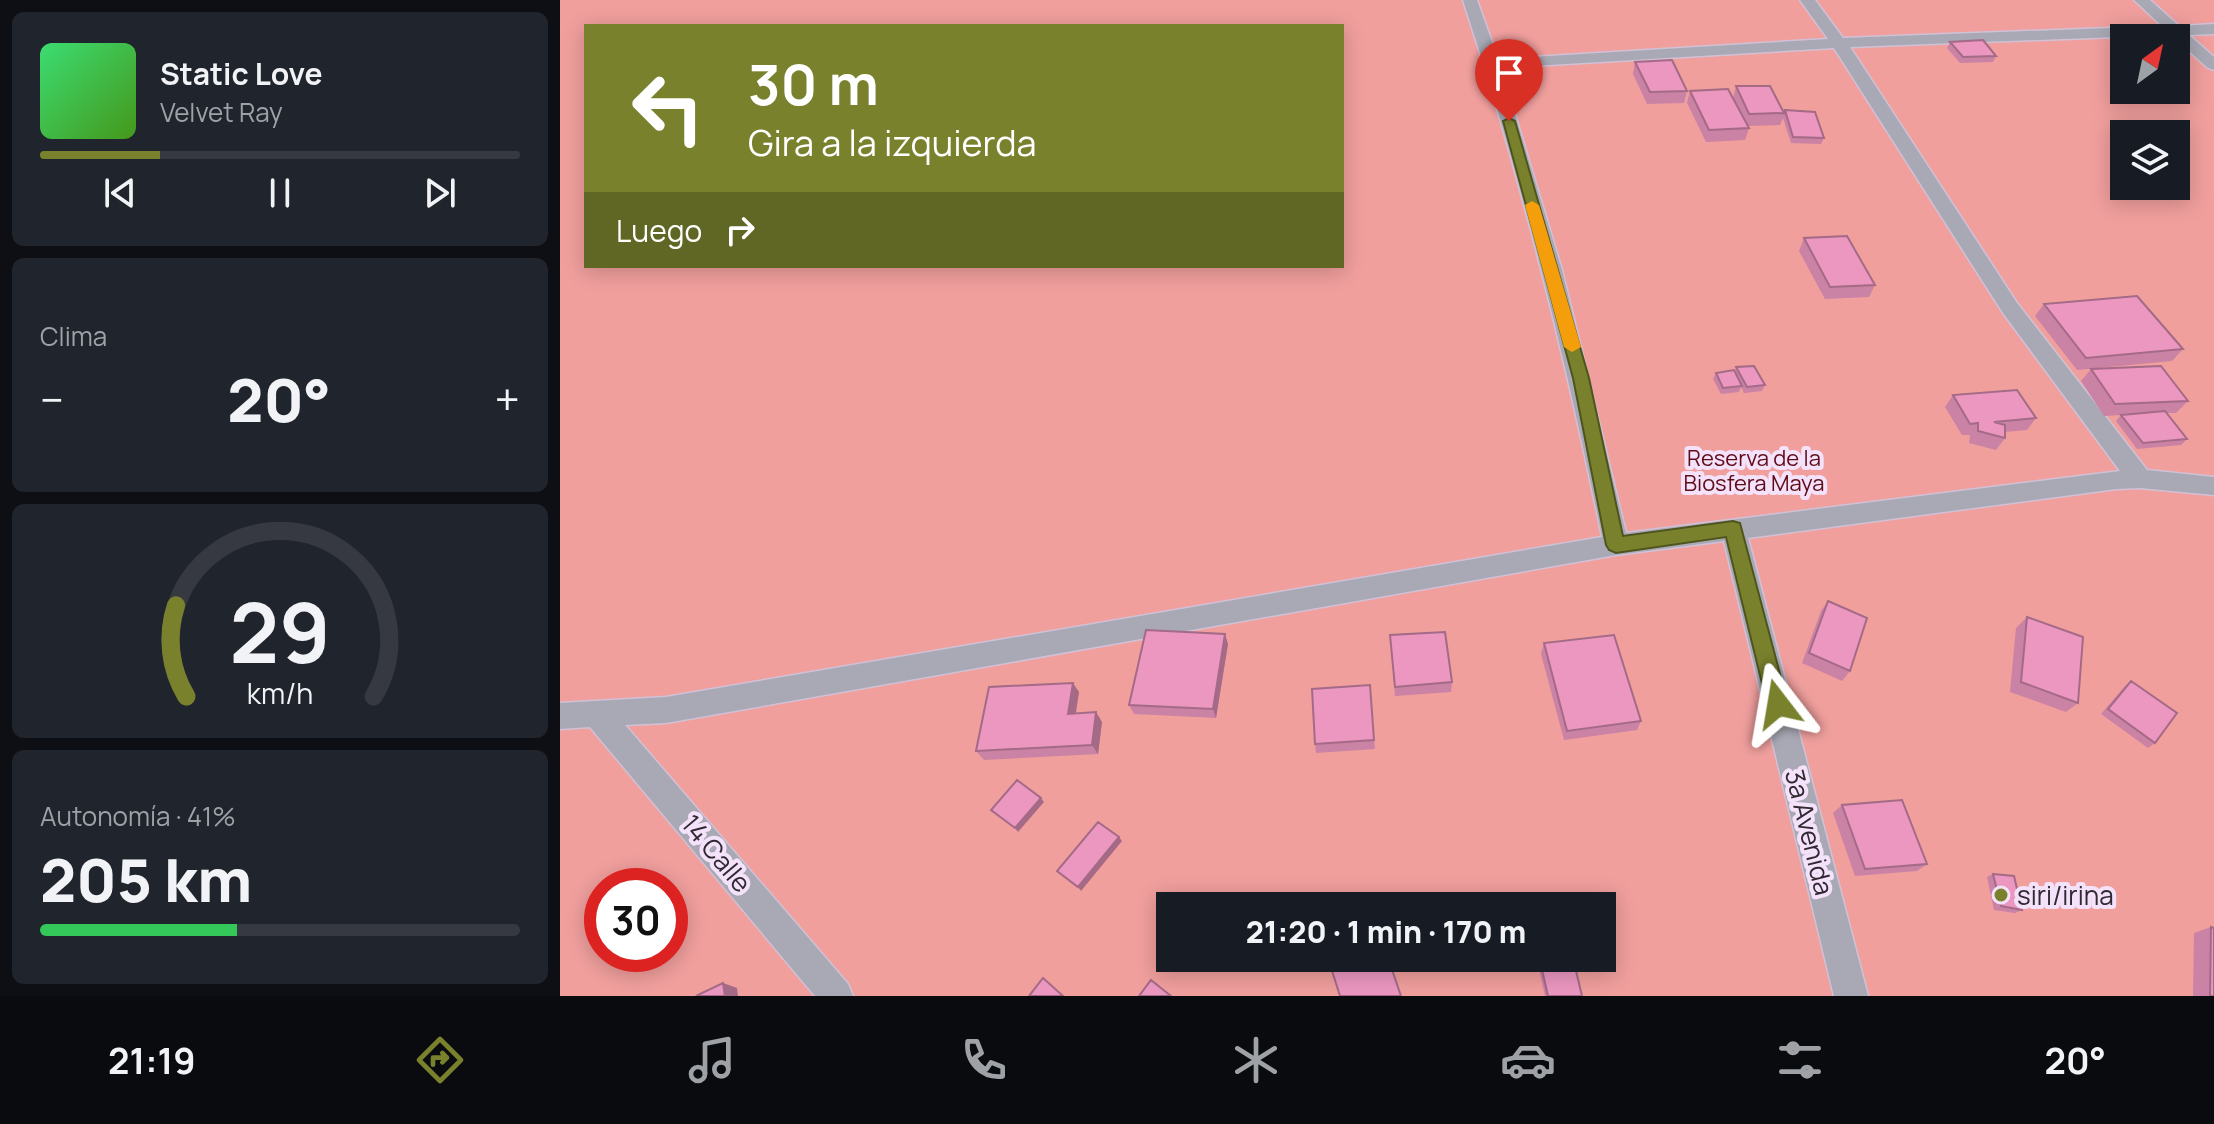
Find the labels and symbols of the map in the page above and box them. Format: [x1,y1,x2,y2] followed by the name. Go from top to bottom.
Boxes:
[2110,24,2190,104] north arrow
[1475,39,1543,121] pin
[1684,443,1824,498] park label: Reserva de la Biosfera Maya
[1736,662,1820,746] position arrow
[1777,765,1843,899] street label: 3a Avenida
[674,807,760,899] street label: 14 Calle
[584,868,688,972] speed limit sign: 30
[2017,877,2114,913] place label: siri/irina
[1992,886,2010,904] marker: siri/irina

